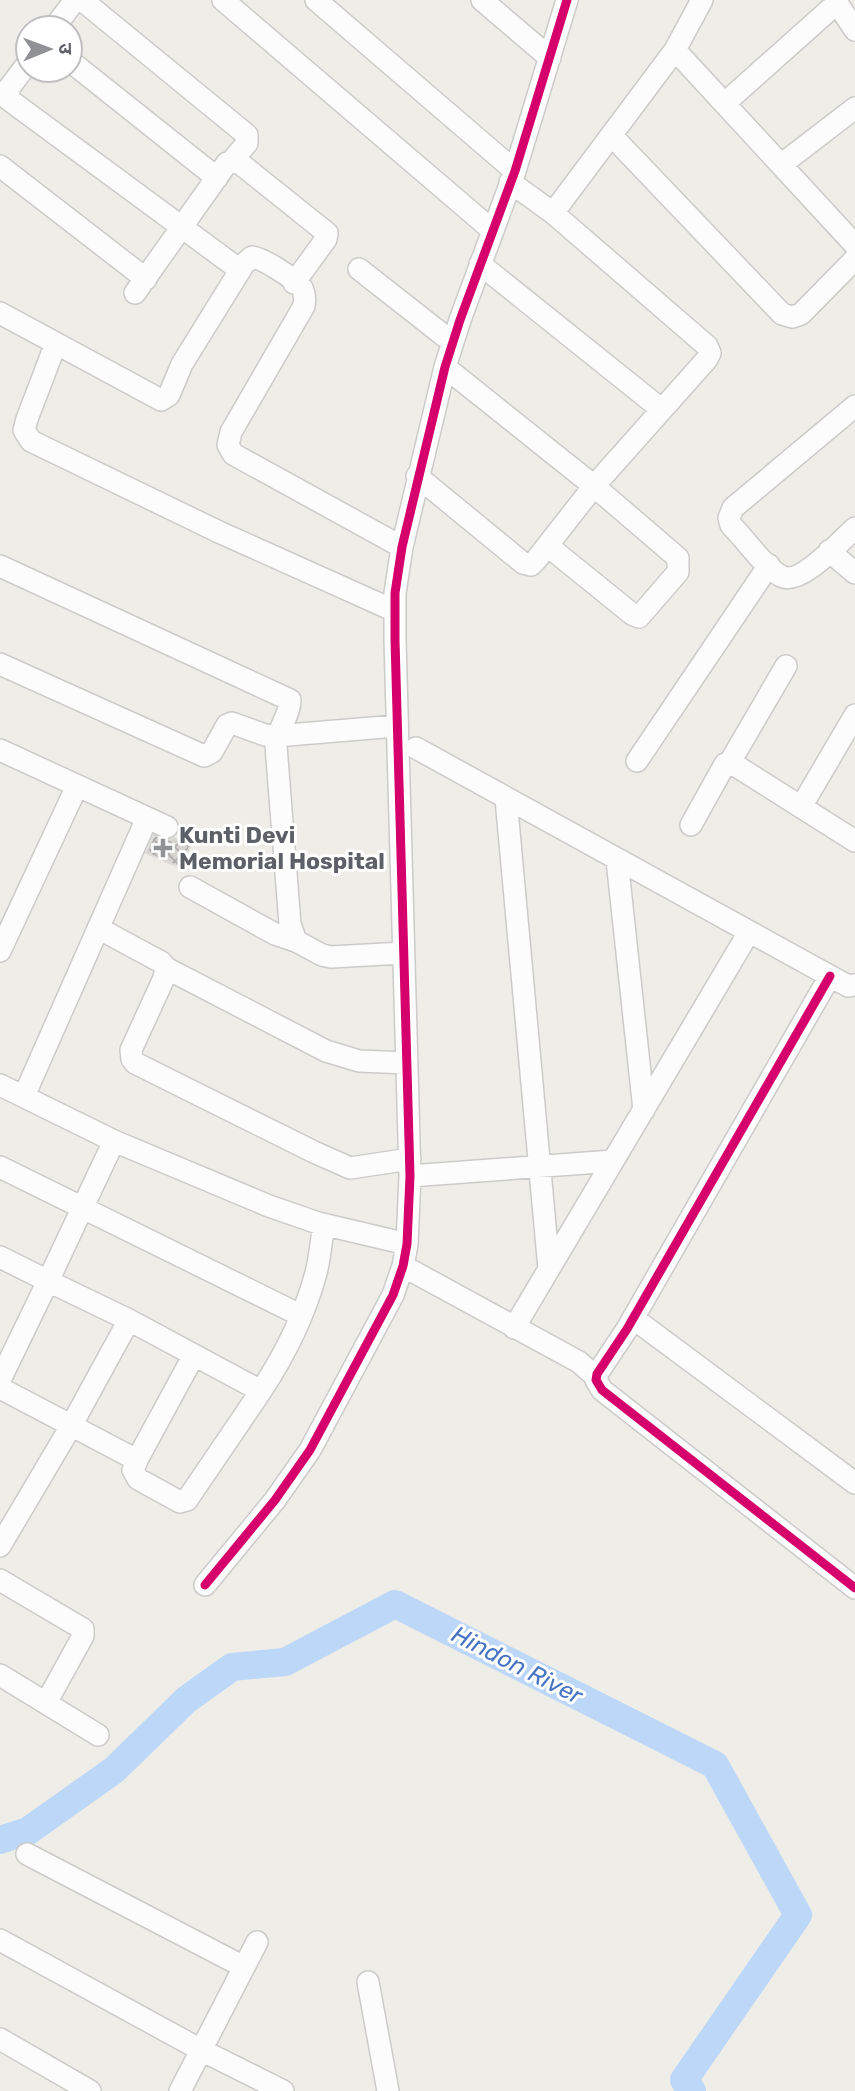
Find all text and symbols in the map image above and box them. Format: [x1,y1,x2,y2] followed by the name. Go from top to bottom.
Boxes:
[14,14,84,84] north arrow
[54,43,77,55] text: उ
[179,821,385,875] place label: Kunti Devi Memorial Hospital
[153,838,173,858] marker: Kunti Devi Memorial Hospital
[447,1620,588,1710] water label: Hindon River

